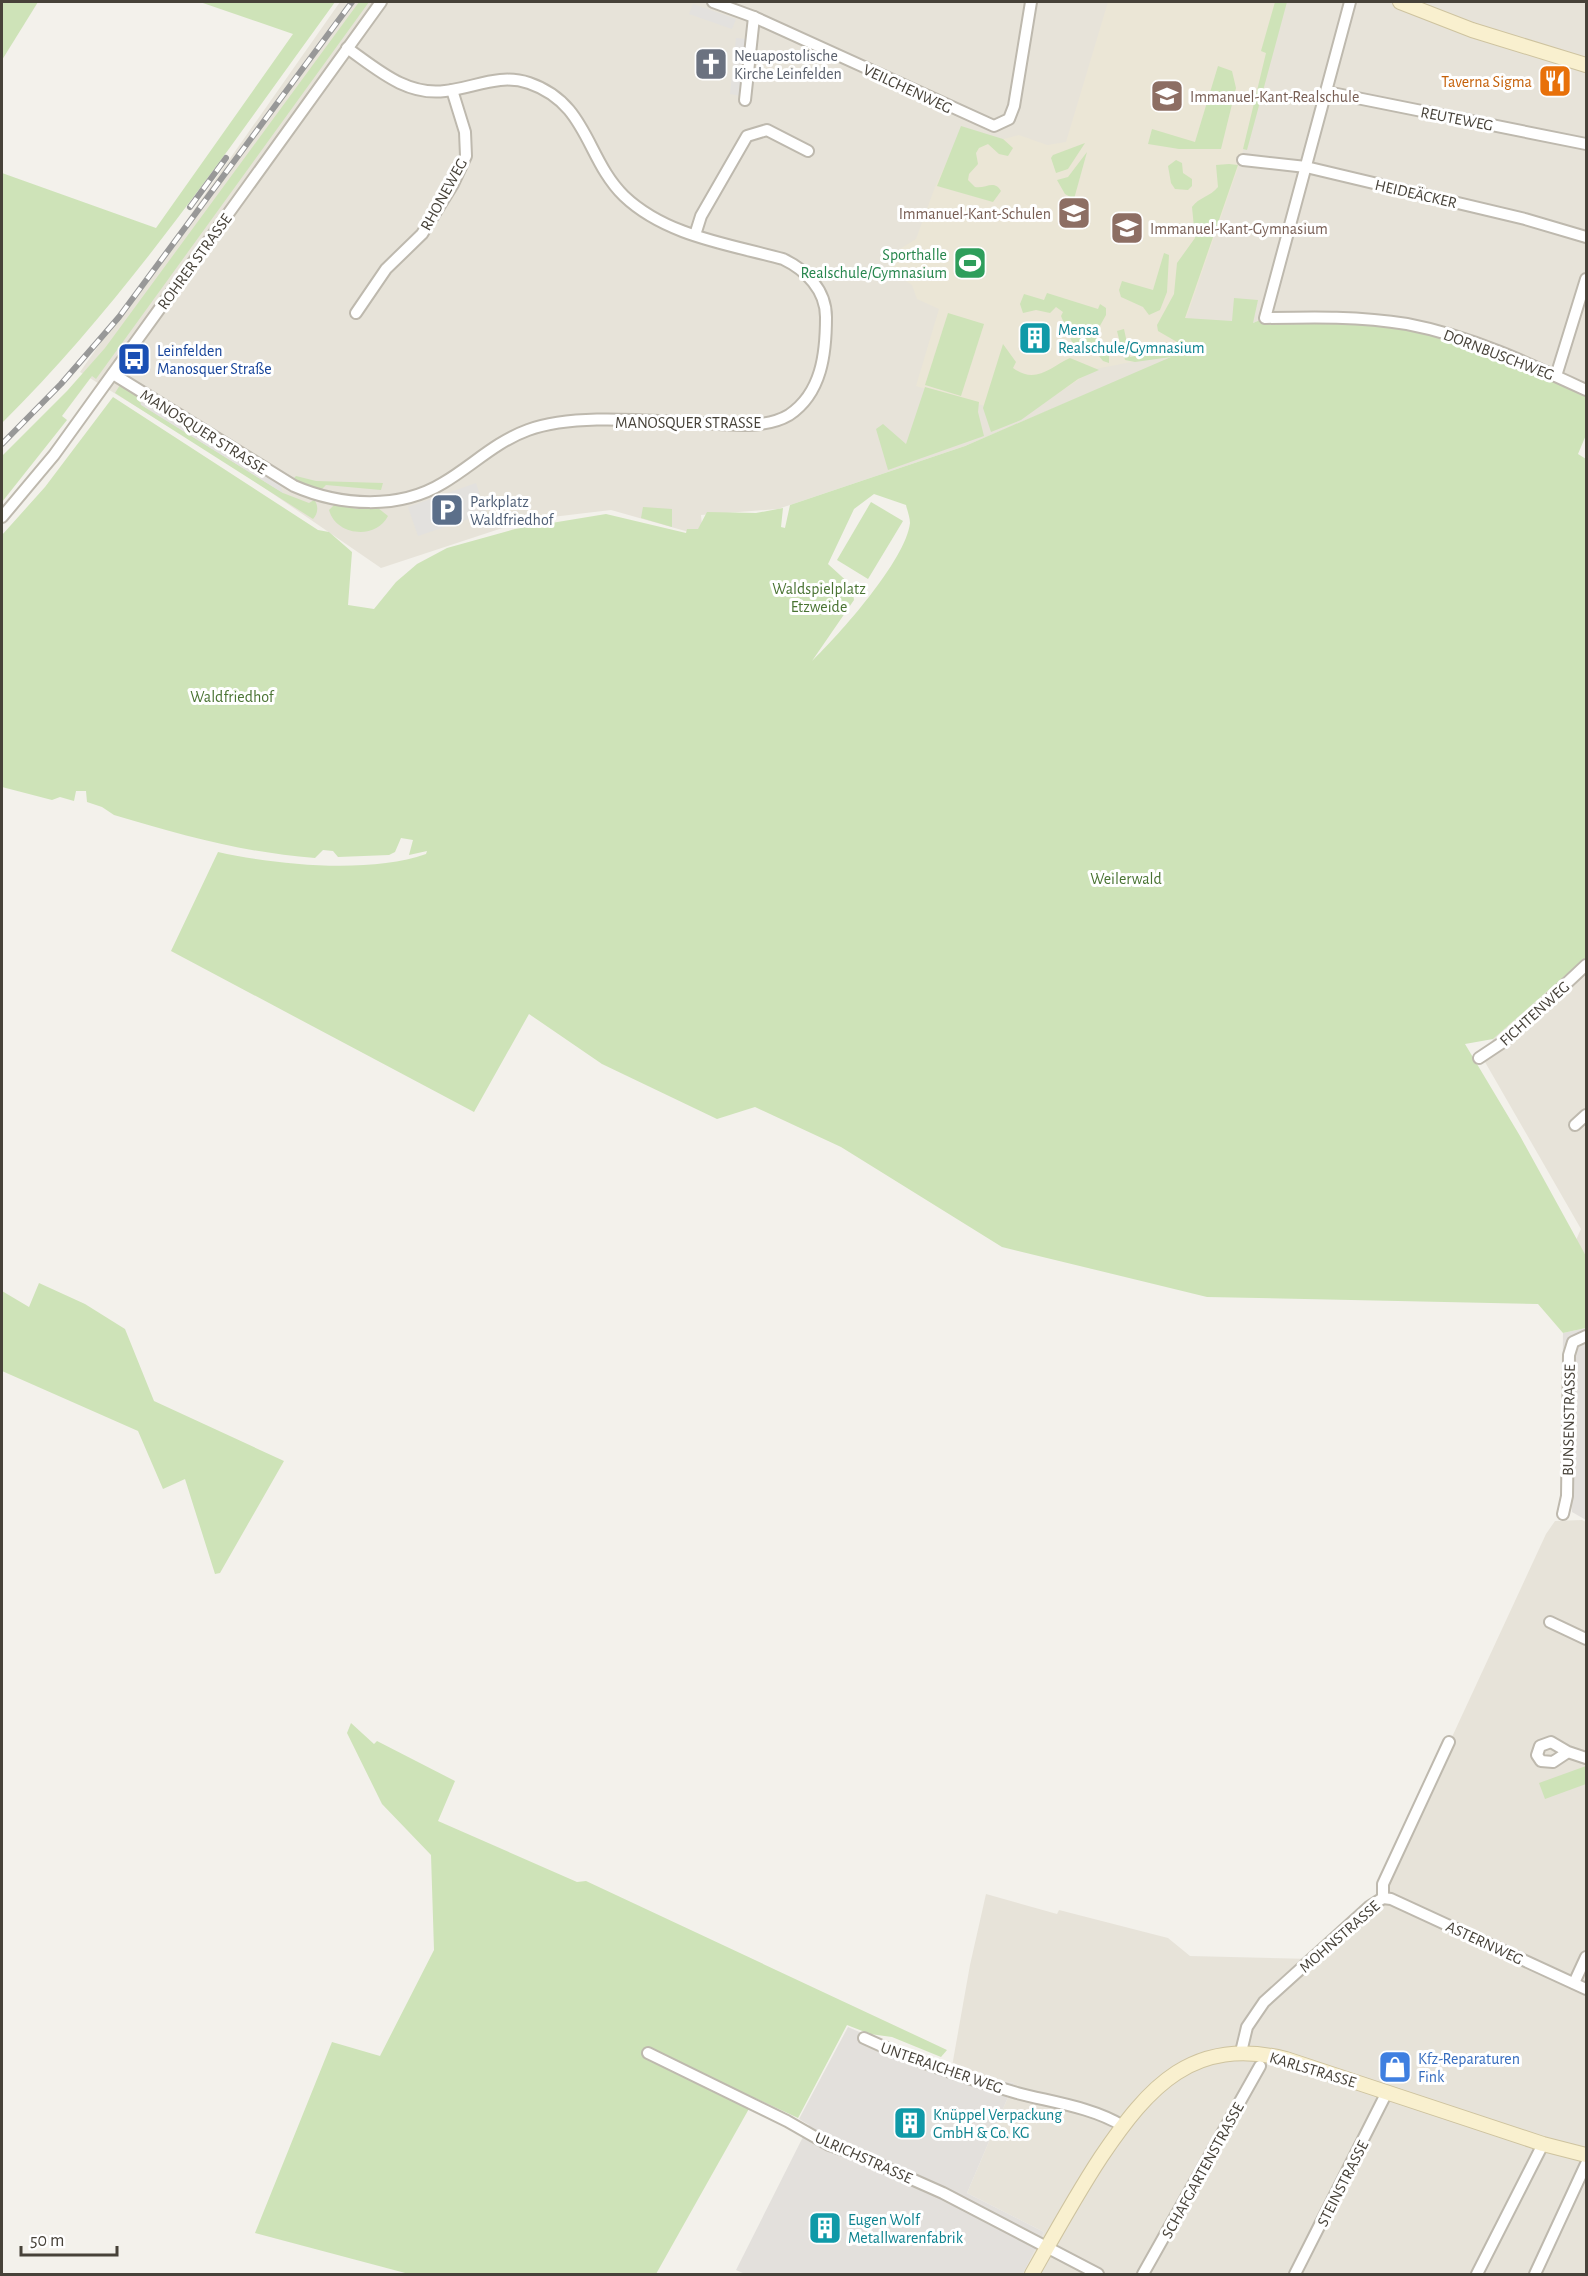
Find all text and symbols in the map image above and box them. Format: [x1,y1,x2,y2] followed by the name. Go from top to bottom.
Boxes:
[693,46,729,82] church icon: Neuapostolische Kirche Leinfelden
[734,48,842,82] place label: Neuapostolische Kirche Leinfelden
[861,61,955,116] street label: VEILCHENWEG
[1537,63,1573,99] restaurant icon: Taverna Sigma
[1441,74,1532,90] place label: Taverna Sigma
[1149,78,1185,114] school or university icon: Immanuel-Kant-Realschule
[1190,89,1359,105] place label: Immanuel-Kant-Realschule
[1419,104,1494,134] street label: REUTEWEG
[418,156,470,233] street label: RHONEWEG
[1373,175,1459,211] street label: HEIDEÄCKER
[1056,195,1092,231] school or university icon: Immanuel-Kant-Schulen
[899,206,1051,222] place label: Immanuel-Kant-Schulen
[1109,210,1145,246] school or university icon: Immanuel-Kant-Gymnasium
[155,211,235,312] street label: ROHRER STRASSE
[1150,221,1328,238] place label: Immanuel-Kant-Gymnasium
[952,245,988,281] sports icon: Sporthalle Realschule/Gymnasium
[801,247,947,282] place label: Sporthalle Realschule/Gymnasium
[1017,320,1053,356] building icon: Mensa Realschule/Gymnasium
[1058,322,1205,357] place label: Mensa Realschule/Gymnasium
[1441,327,1556,383] street label: DORNBUSCHWEG
[116,341,152,377] bus stop icon: Leinfelden Manosquer Straße
[157,343,272,377] place label: Leinfelden Manosquer Straße
[137,386,270,478] street label: MANOSQUER STRASSE
[615,415,761,432] street label: MANOSQUER STRASSE
[429,492,465,528] parking icon: Parkplatz Waldfriedhof
[470,494,554,528] place label: Parkplatz Waldfriedhof
[772,581,866,615] park label: Waldspielplatz Etzweide
[190,689,275,705] park label: Waldfriedhof
[1090,871,1162,887] park label: Weilerwald
[1497,979,1573,1049] street label: FICHTENWEG
[1560,1364,1578,1476] street label: BUNSENSTRASSE
[1296,1897,1383,1976] street label: MOHNSTRASSE
[1444,1918,1526,1968] street label: ASTERNWEG
[878,2040,1005,2096] street label: UNTERAICHER WEG
[1268,2049,1358,2091] street label: KARLSTRASSE
[1377,2049,1413,2085] shop icon: Kfz-Reparaturen Fink
[1418,2051,1520,2085] place label: Kfz-Reparaturen Fink
[1159,2100,1247,2241] street label: SCHAFGARTENSTRASSE
[892,2105,928,2141] building icon: Knüppel Verpackung GmbH & Co. KG
[933,2107,1062,2141] place label: Knüppel Verpackung GmbH & Co. KG
[812,2129,915,2187] street label: ULRICHSTRASSE
[1314,2138,1372,2229] street label: STEINSTRASSE
[807,2210,843,2246] building icon: Eugen Wolf Metallwarenfabrik
[848,2212,964,2246] place label: Eugen Wolf Metallwarenfabrik
[21,2219,117,2257] scale bar
[30,2232,64,2250] text: 50 m

